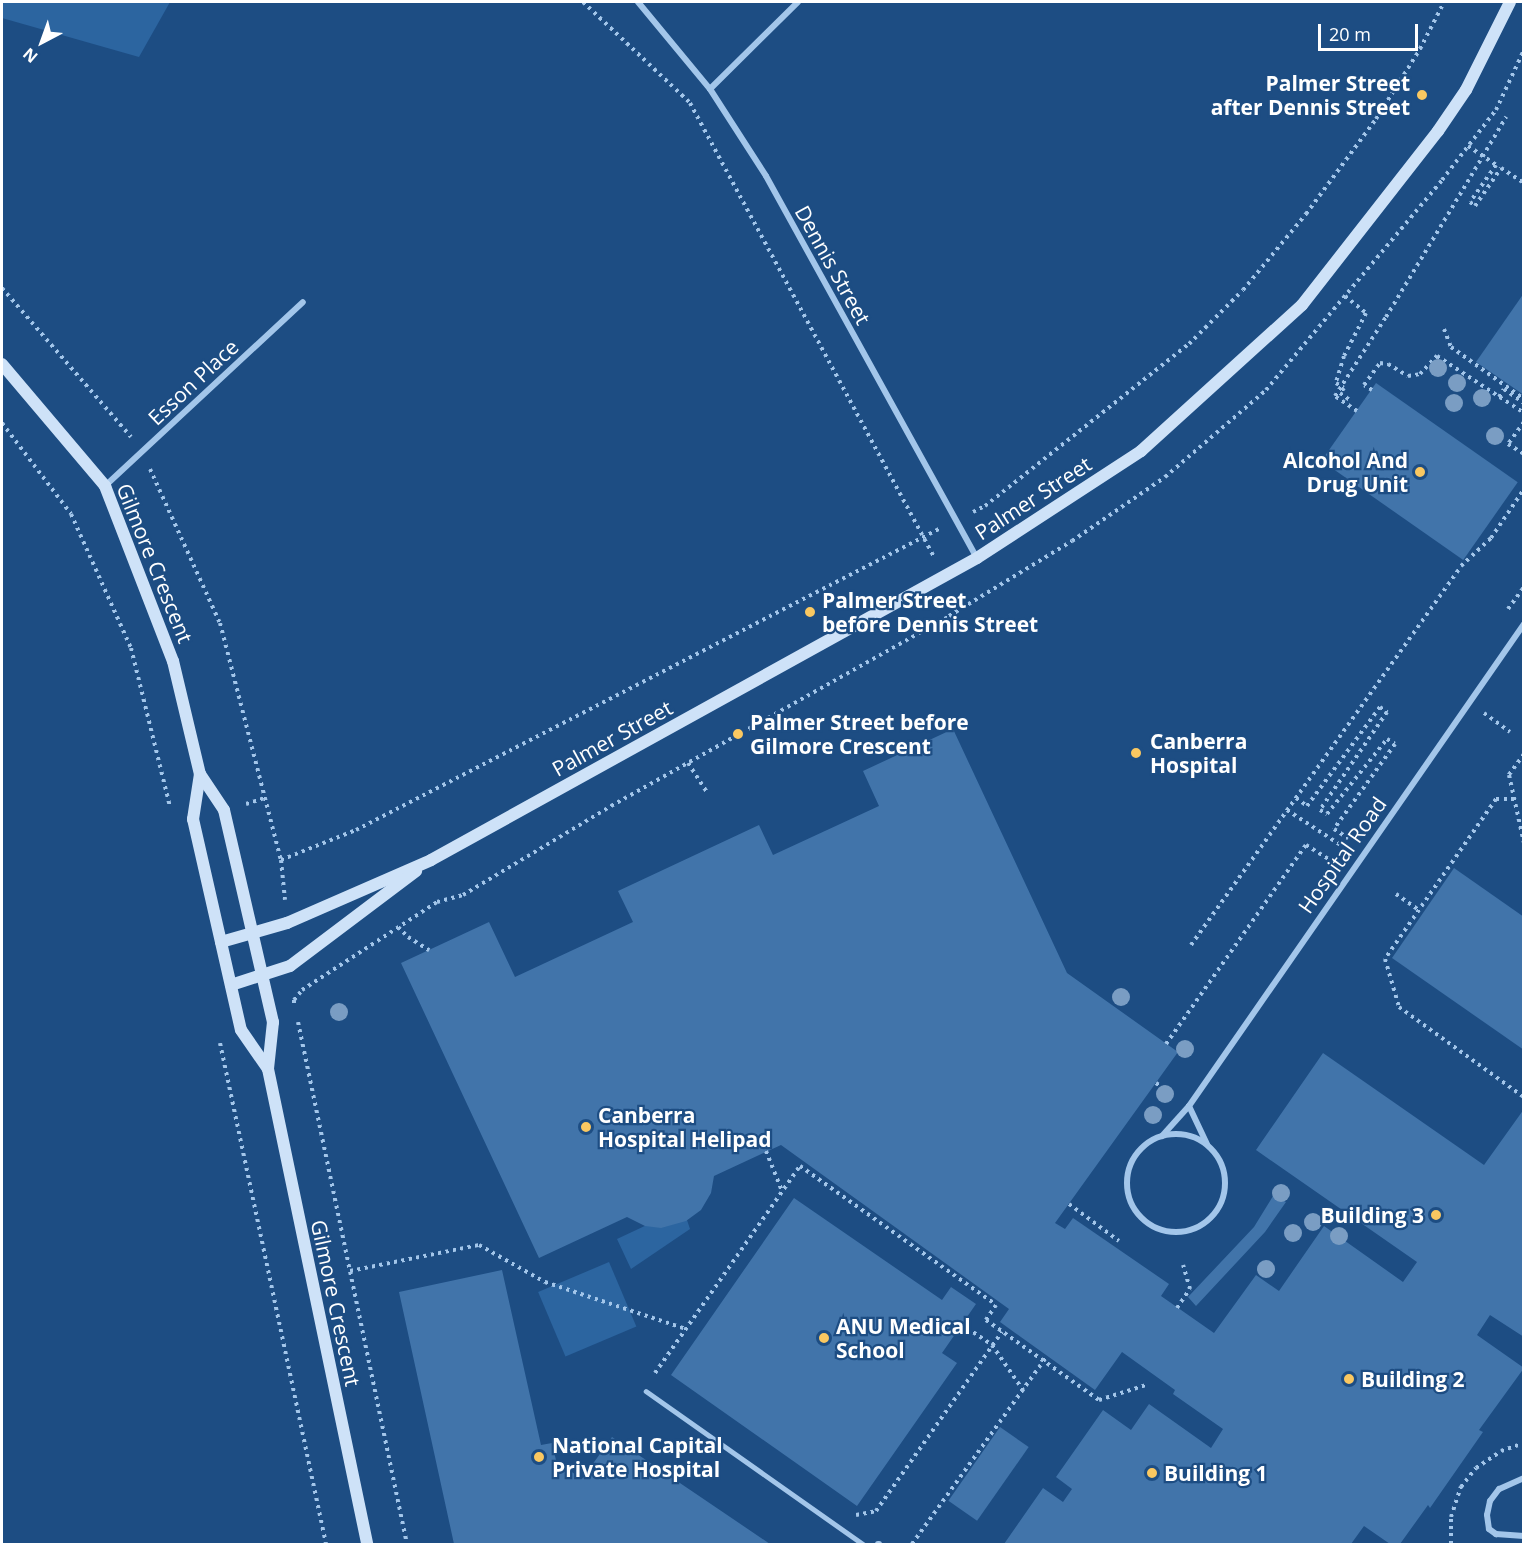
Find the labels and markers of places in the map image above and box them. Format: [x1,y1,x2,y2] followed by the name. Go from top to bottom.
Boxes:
[1211,70,1410,120] place label: Palmer Street after Dennis Street
[1415,88,1429,102] marker: Palmer Street after Dennis Street
[1283,447,1408,497] place label: Alcohol And Drug Unit
[1413,465,1427,479] marker: Alcohol And Drug Unit
[822,587,1038,637] place label: Palmer Street before Dennis Street
[803,605,817,619] marker: Palmer Street before Dennis Street
[750,709,969,759] place label: Palmer Street before Gilmore Crescent
[731,727,745,741] marker: Palmer Street before Gilmore Crescent
[1150,728,1247,778] place label: Canberra Hospital
[1127,744,1145,762] marker: Canberra Hospital
[598,1102,771,1152] place label: Canberra Hospital Helipad
[579,1120,593,1134] marker: Canberra Hospital Helipad
[1320,1202,1424,1228] place label: Building 3
[1429,1208,1443,1222] marker: Building 3
[836,1313,971,1363] place label: ANU Medical School
[817,1331,831,1345] marker: ANU Medical School
[1361,1366,1465,1392] place label: Building 2
[1342,1372,1356,1386] marker: Building 2
[552,1432,723,1482] place label: National Capital Private Hospital
[530,1448,548,1466] marker: National Capital Private Hospital
[1164,1460,1268,1486] place label: Building 1
[1145,1466,1159,1480] marker: Building 1

